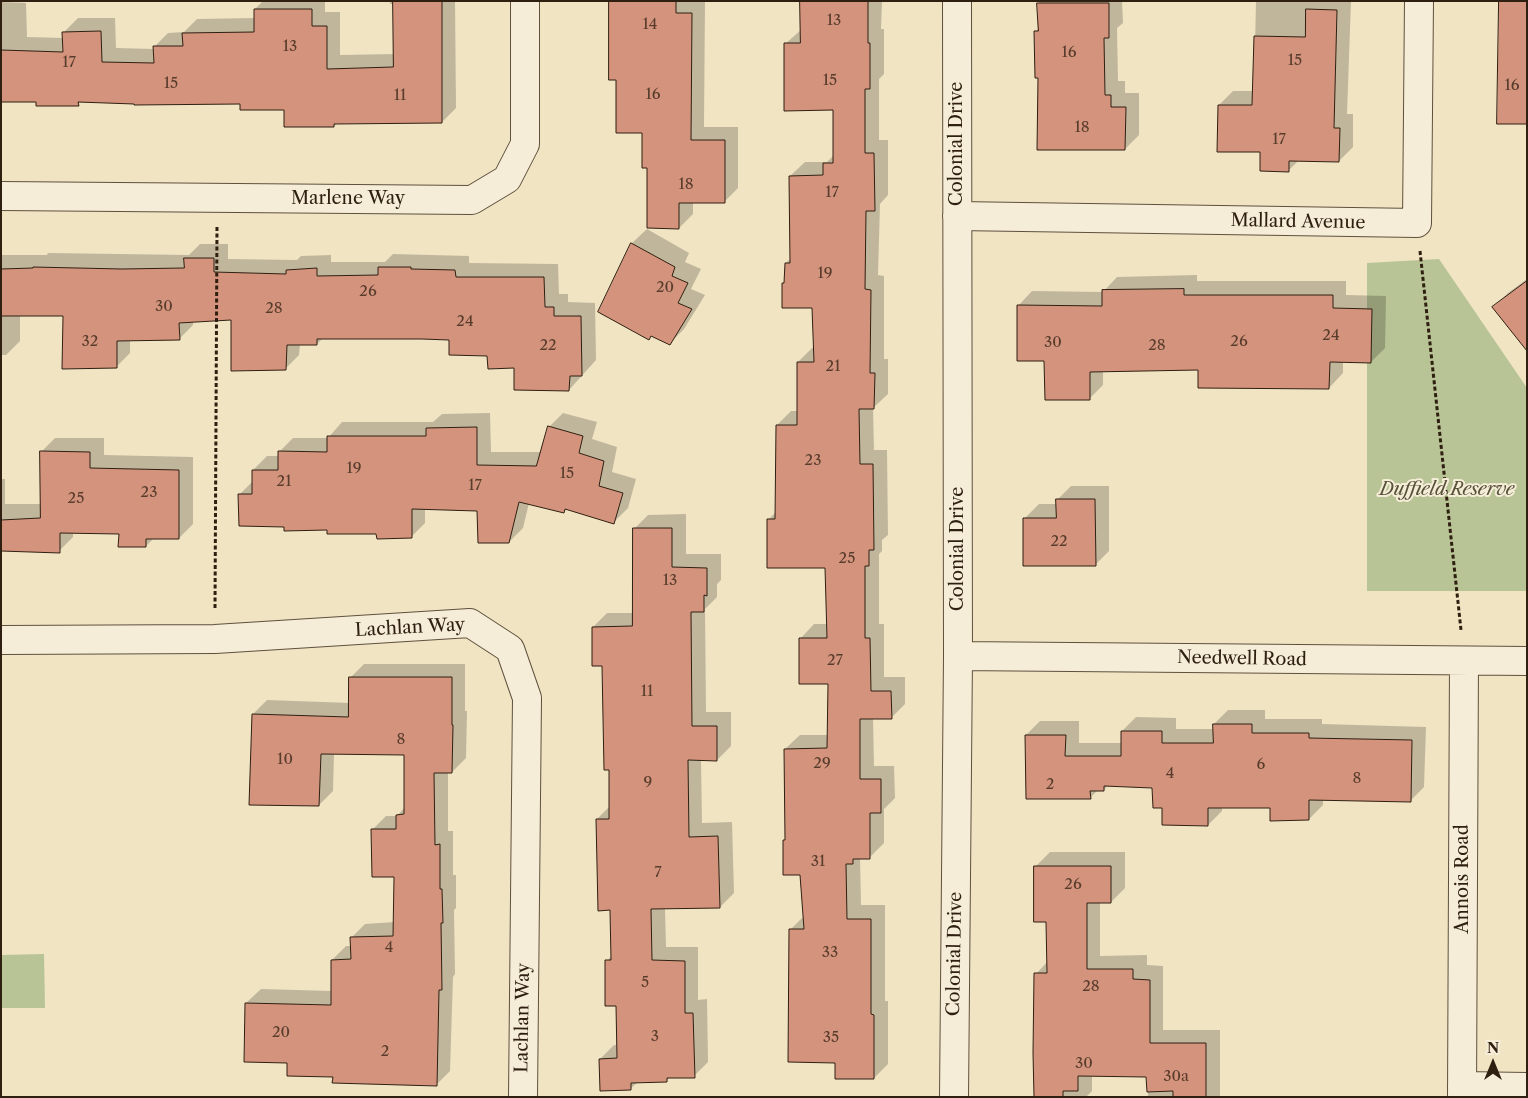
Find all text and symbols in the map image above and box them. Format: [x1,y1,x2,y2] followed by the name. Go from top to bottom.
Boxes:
[827,12,841,30] house number: 13
[643,16,657,34] house number: 14
[283,38,297,56] house number: 13
[1061,44,1077,62] house number: 16
[1288,52,1302,70] house number: 15
[62,54,76,72] house number: 17
[823,72,837,90] house number: 15
[164,75,178,93] house number: 15
[1504,77,1520,95] house number: 16
[946,82,968,206] street label: Colonial Drive
[645,86,661,104] house number: 16
[394,87,406,105] house number: 11
[1074,119,1090,137] house number: 18
[1272,131,1286,149] house number: 17
[678,176,694,194] house number: 18
[825,184,839,202] house number: 17
[291,188,405,210] street label: Marlene Way
[1230,210,1366,234] street label: Mallard Avenue
[817,265,833,283] house number: 19
[656,279,674,297] house number: 20
[359,283,377,301] house number: 26
[155,298,173,316] house number: 30
[265,300,283,318] house number: 28
[456,313,474,331] house number: 24
[1322,327,1340,345] house number: 24
[82,333,98,351] house number: 32
[1230,333,1248,351] house number: 26
[1044,334,1062,352] house number: 30
[539,337,557,355] house number: 22
[1148,337,1166,355] house number: 28
[826,358,840,376] house number: 21
[805,452,821,470] house number: 23
[346,460,362,478] house number: 19
[560,465,574,483] house number: 15
[277,473,291,491] house number: 21
[468,477,482,495] house number: 17
[1379,479,1515,501] park label: Duffield Reserve
[141,484,157,502] house number: 23
[947,487,969,611] street label: Colonial Drive
[68,490,84,508] house number: 25
[1050,533,1068,551] house number: 22
[839,550,855,568] house number: 25
[663,572,677,590] house number: 13
[354,614,466,642] street label: Lachlan Way
[1177,647,1307,671] street label: Needwell Road
[827,652,843,670] house number: 27
[641,683,653,701] house number: 11
[397,731,405,749] house number: 8
[277,751,293,769] house number: 10
[813,755,831,773] house number: 29
[1257,756,1265,774] house number: 6
[1166,765,1174,783] house number: 4
[1353,770,1361,788] house number: 8
[644,774,652,792] house number: 9
[1046,776,1054,794] house number: 2
[1452,824,1474,934] street label: Annois Road
[811,853,825,871] house number: 31
[654,864,662,882] house number: 7
[1064,876,1082,894] house number: 26
[943,892,967,1016] street label: Colonial Drive
[385,939,393,957] house number: 4
[822,944,838,962] house number: 33
[511,963,535,1073] street label: Lachlan Way
[641,974,649,992] house number: 5
[1082,978,1100,996] house number: 28
[272,1024,290,1042] house number: 20
[651,1028,659,1046] house number: 3
[823,1029,839,1047] house number: 35
[1468,1038,1518,1088] north arrow
[1487,1039,1499,1057] text: N
[381,1043,389,1061] house number: 2
[1075,1055,1093,1073] house number: 30
[1163,1068,1189,1086] house number: 30a

